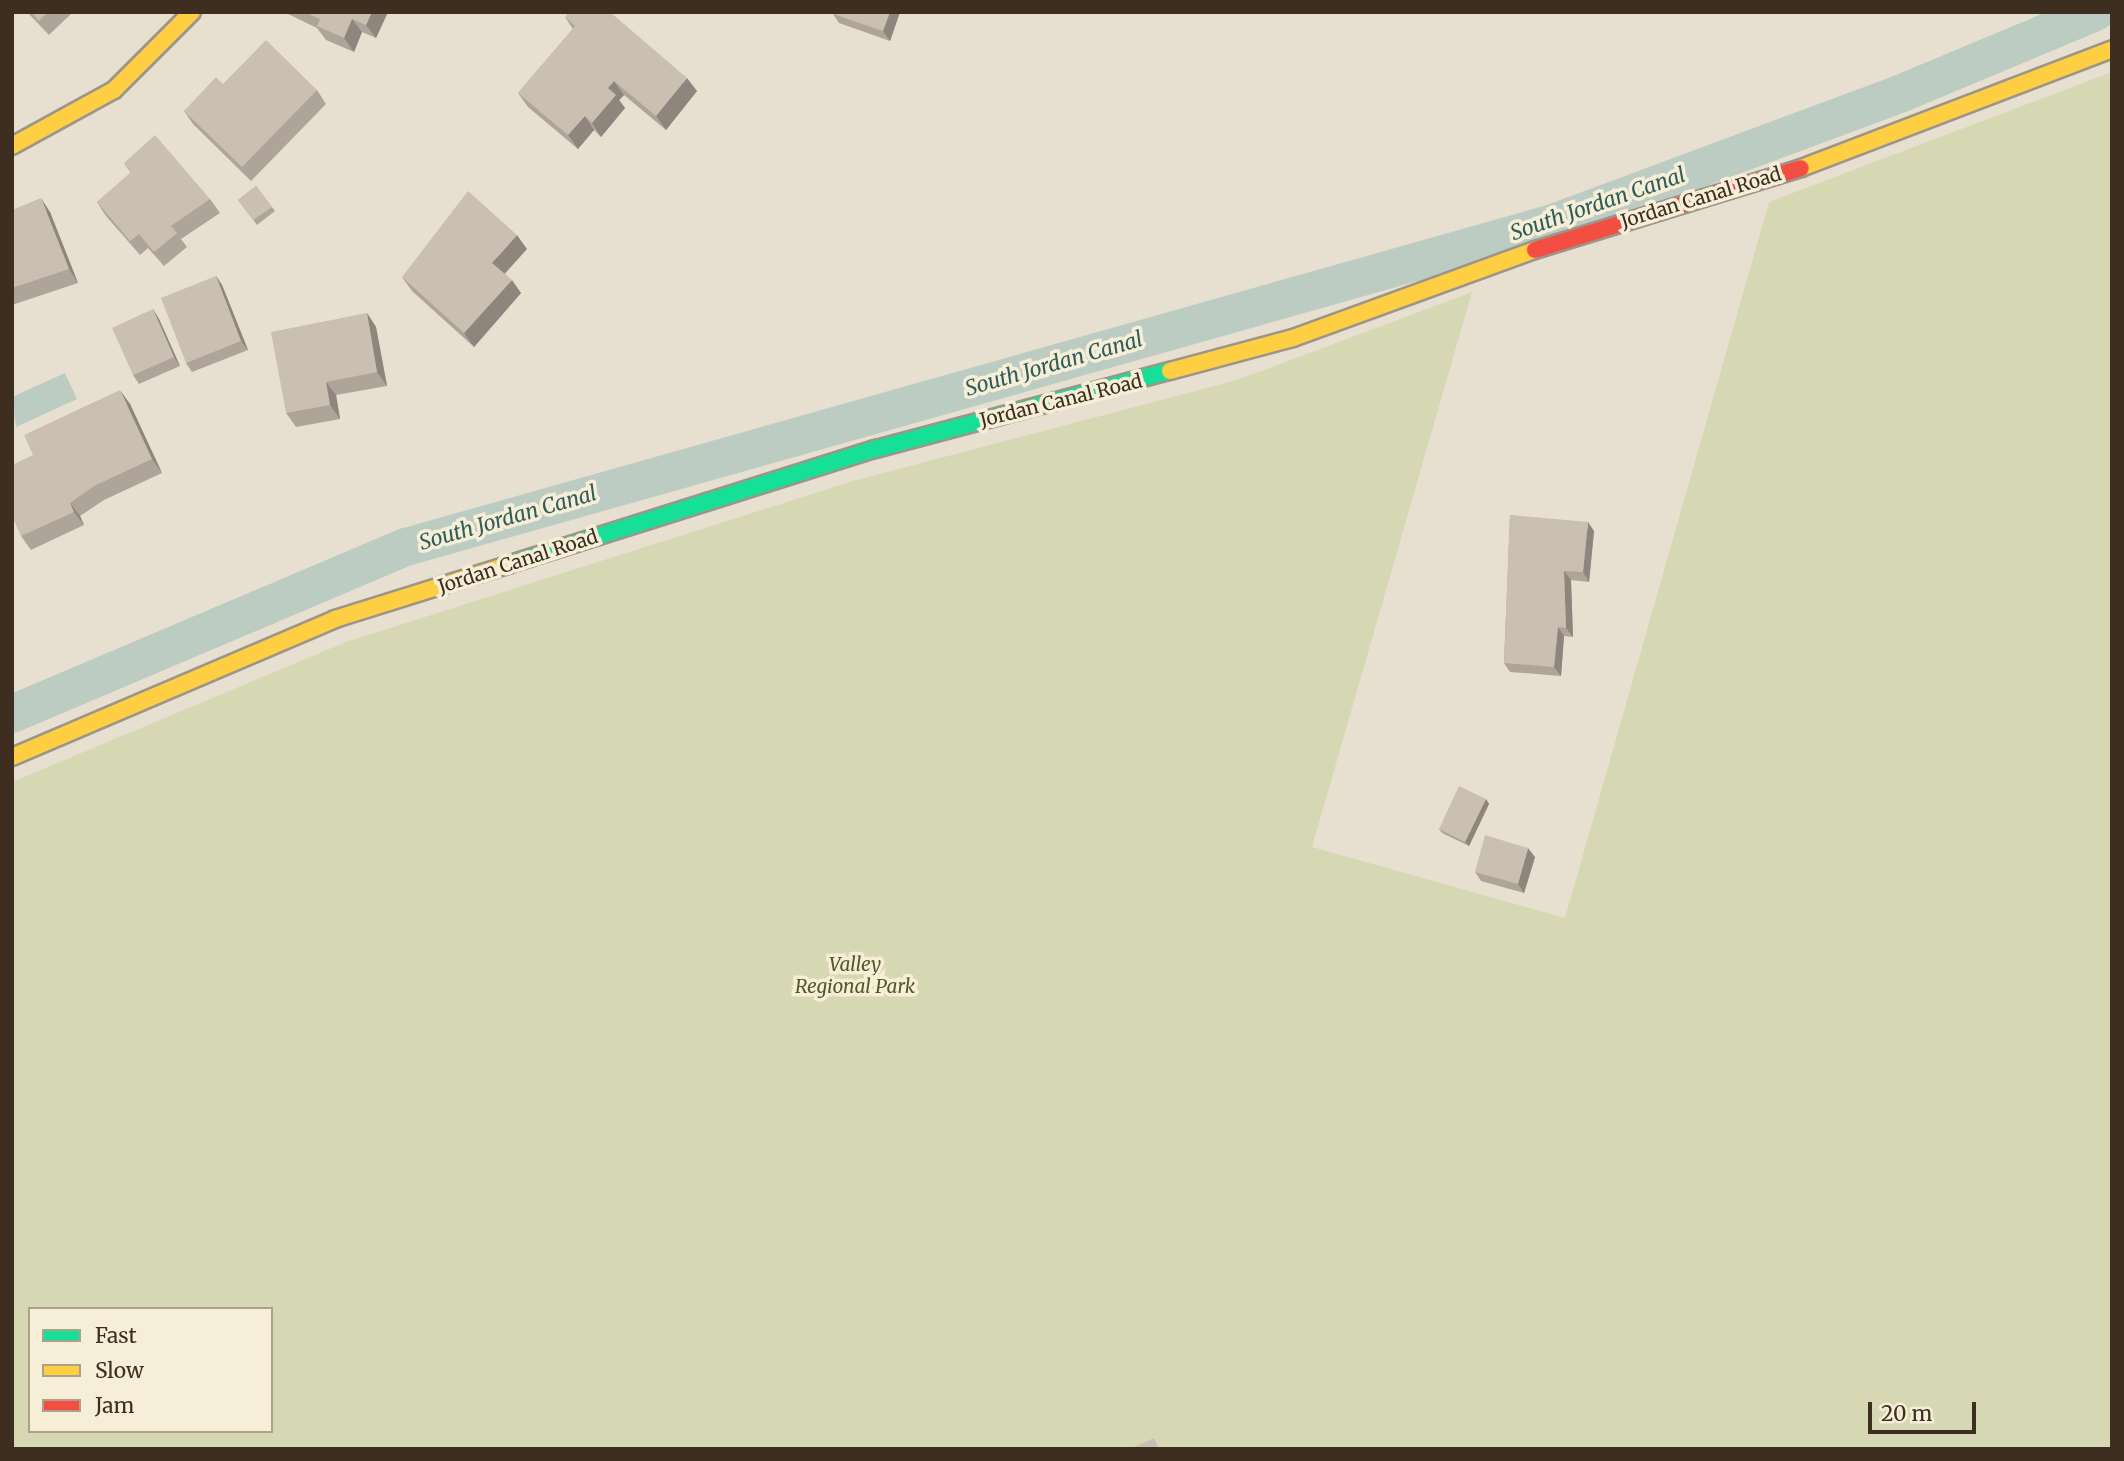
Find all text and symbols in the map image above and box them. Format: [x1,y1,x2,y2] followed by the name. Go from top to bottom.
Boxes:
[1507,162,1689,246] water label: South Jordan Canal
[1618,163,1784,233] street label: Jordan Canal Road
[962,327,1146,401] water label: South Jordan Canal
[977,370,1145,432] street label: Jordan Canal Road
[416,481,600,555] water label: South Jordan Canal
[435,525,601,599] street label: Jordan Canal Road
[795,954,915,998] park label: Valley Regional Park
[28,1307,273,1433] legend
[95,1322,137,1349] text: Fast
[95,1357,144,1384] text: Slow
[1872,1388,1980,1432] scale bar
[95,1392,134,1419] text: Jam
[1881,1400,1932,1427] text: 20 m

